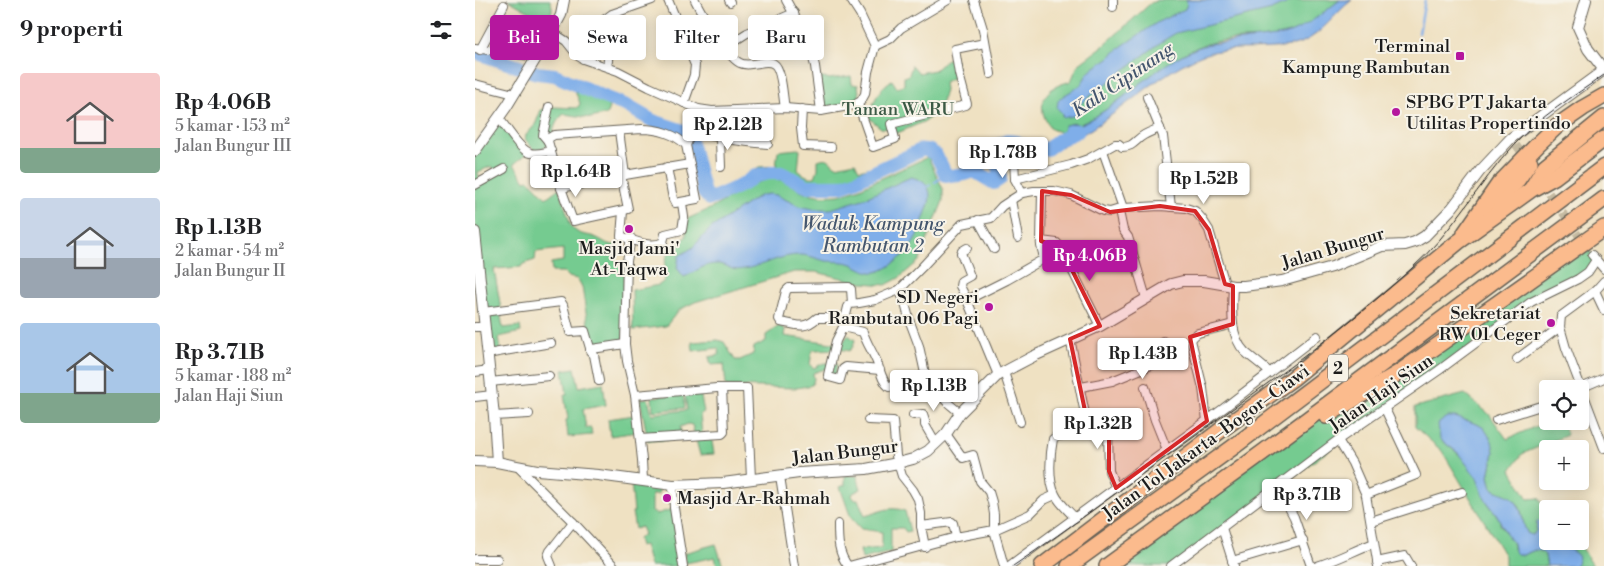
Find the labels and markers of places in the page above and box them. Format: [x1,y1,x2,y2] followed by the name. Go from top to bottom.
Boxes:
[1282,35,1451,79] place label: Terminal Kampung Rambutan
[1454,50,1466,62] marker: Terminal Kampung Rambutan
[1406,91,1571,135] place label: SPBG PT Jakarta Utilitas Propertindo
[1390,106,1402,118] marker: SPBG PT Jakarta Utilitas Propertindo
[676,108,780,151] pin: Rp 2.12B
[951,136,1055,179] pin: Rp 1.78B
[524,156,628,198] pin: Rp 1.64B
[1152,162,1256,205] pin: Rp 1.52B
[623,223,635,235] marker: Masjid Jami' At-Taqwa
[578,237,680,281] place label: Masjid Jami' At-Taqwa
[1038,240,1142,282] pin: Rp 4.06B
[828,286,979,330] place label: SD Negeri Rambutan 06 Pagi
[983,301,995,313] marker: SD Negeri Rambutan 06 Pagi
[1439,302,1542,346] place label: Sekretariat RW 01 Ceger
[1545,317,1557,329] marker: Sekretariat RW 01 Ceger
[1091,338,1195,380] pin: Rp 1.43B
[882,370,986,412] pin: Rp 1.13B
[1046,408,1150,450] pin: Rp 1.32B
[1255,478,1359,521] pin: Rp 3.71B
[677,487,831,510] place label: Masjid Ar-Rahmah
[661,492,673,504] marker: Masjid Ar-Rahmah

